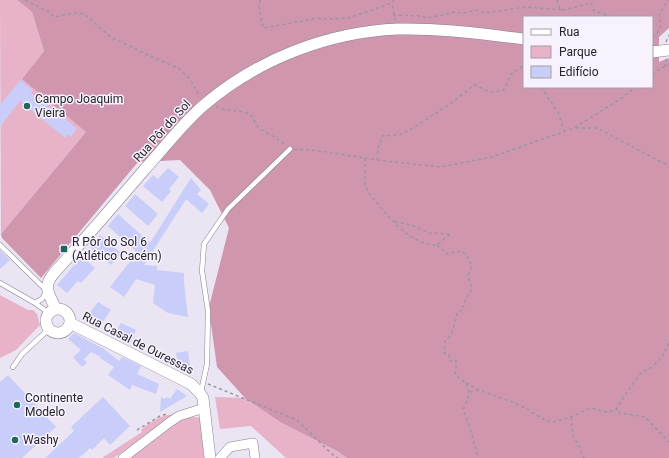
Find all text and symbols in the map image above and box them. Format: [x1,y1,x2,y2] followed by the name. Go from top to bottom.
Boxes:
[523,16,653,88] legend
[559,25,580,39] text: Rua
[559,45,597,59] text: Parque
[559,65,599,79] text: Edifício
[35,92,123,120] place label: Campo Joaquim Vieira
[131,97,193,165] street label: Rua Pôr do Sol
[22,101,32,111] marker: Campo Joaquim Vieira
[72,235,162,263] place label: R Pôr do Sol 6 (Atlético Cacém)
[59,244,69,254] marker: R Pôr do Sol 6 (Atlético Cacém)
[80,309,196,377] street label: Rua Casal de Ouressas
[25,391,83,419] place label: Continente Modelo
[12,400,22,410] marker: Continente Modelo
[23,433,59,447] place label: Washy
[10,435,20,445] marker: Washy

